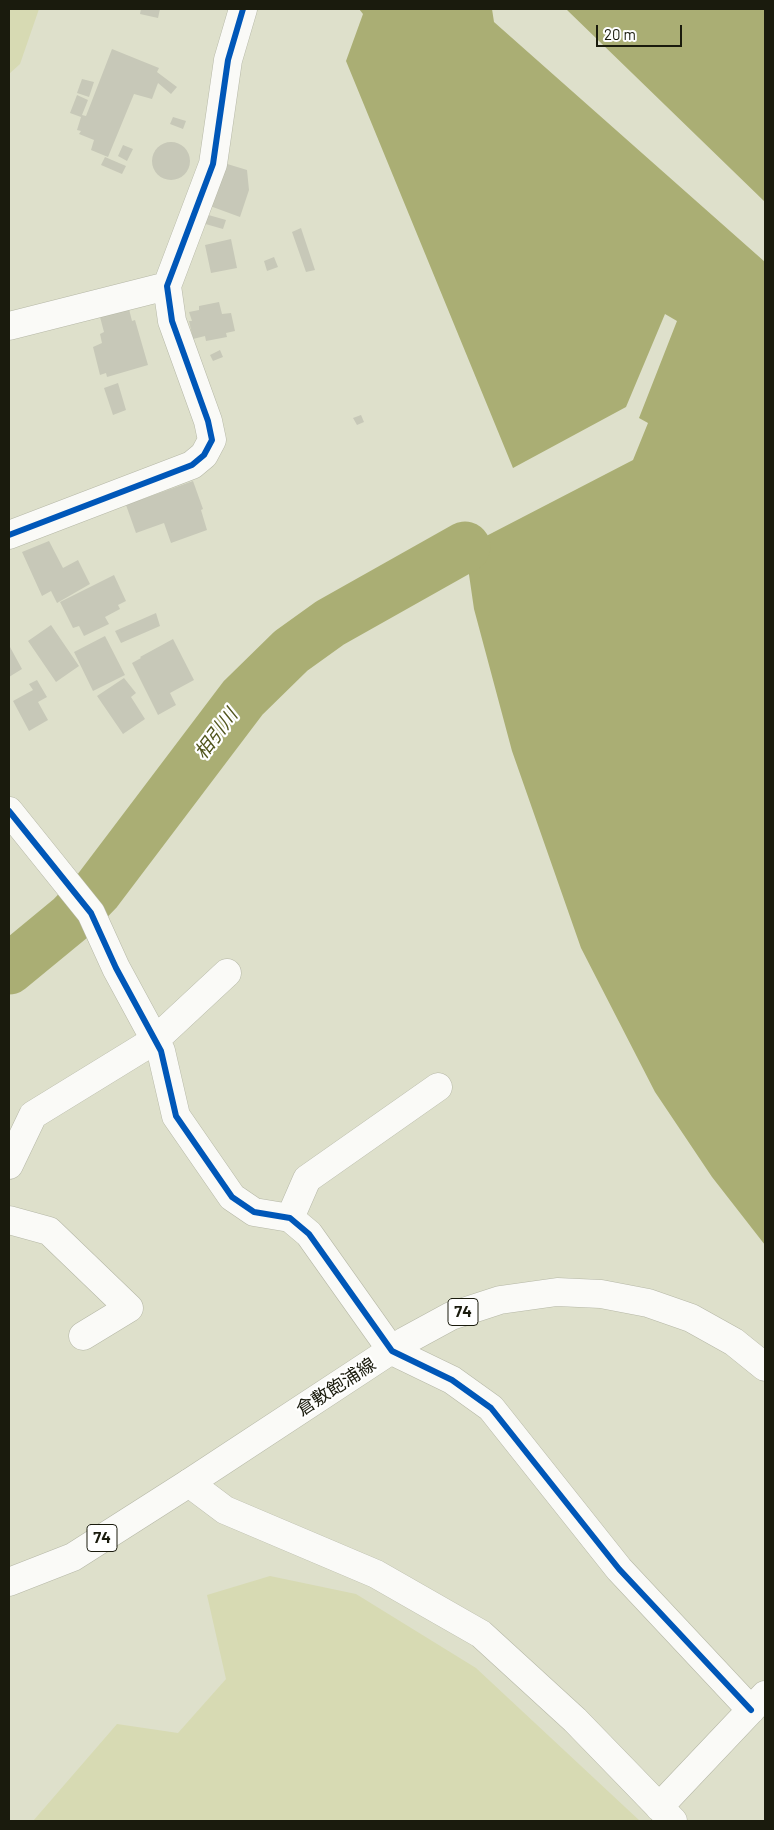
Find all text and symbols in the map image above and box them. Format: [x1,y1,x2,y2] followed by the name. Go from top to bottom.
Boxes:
[599,15,685,47] scale bar
[604,25,636,43] text: 20 m
[190,704,242,764] water label: 相引川
[448,1298,478,1325] road number: 74
[292,1353,380,1421] street label: 倉敷飽浦線
[87,1525,117,1552] road number: 74

